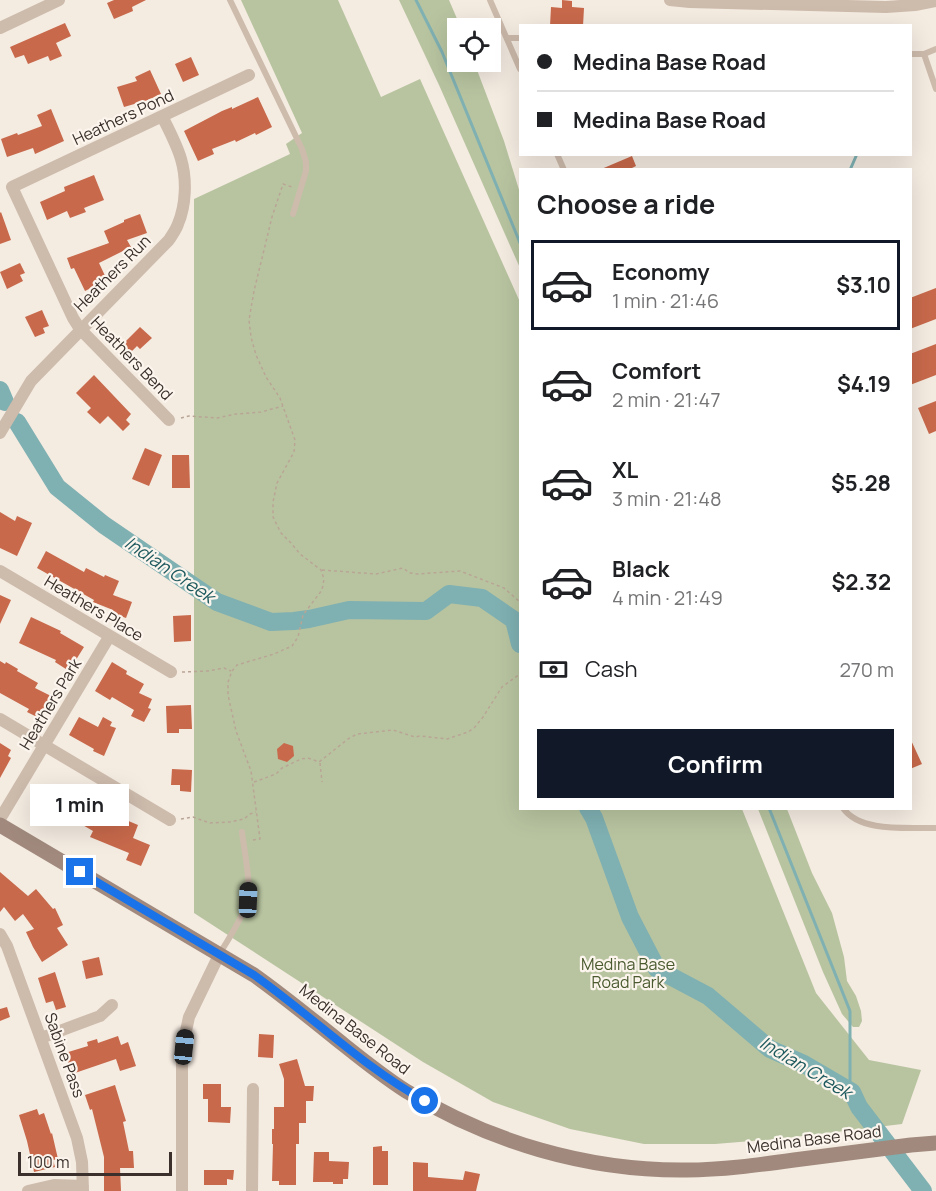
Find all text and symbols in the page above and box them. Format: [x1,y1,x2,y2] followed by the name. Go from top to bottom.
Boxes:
[447,18,501,72] map controls
[447,18,501,72] button: locate
[573,47,766,77] text: Medina Base Road
[69,84,177,150] street label: Heathers Pond
[573,105,766,135] text: Medina Base Road
[537,185,715,222] text: Choose a ride
[69,230,155,316] street label: Heathers Run
[612,257,710,287] text: Economy
[540,258,594,312] icon: car
[836,270,891,300] text: $3.10
[612,287,719,314] text: 1 min · 21:46
[86,311,178,405] street label: Heathers Bend
[612,356,701,386] text: Comfort
[540,357,594,411] icon: car
[837,369,891,399] text: $4.19
[612,386,720,413] text: 2 min · 21:47
[612,455,638,485] text: XL
[540,456,594,510] icon: car
[831,468,891,498] text: $5.28
[612,485,722,512] text: 3 min · 21:48
[121,530,222,610] water label: Indian Creek
[612,554,669,584] text: Black
[540,555,594,609] icon: car
[832,567,891,597] text: $2.32
[41,570,147,646] street label: Heathers Place
[612,584,723,611] text: 4 min · 21:49
[14,653,87,754] street label: Heathers Park
[537,653,570,686] icon: cash
[585,654,638,684] text: Cash
[839,656,894,683] text: 270 m
[537,729,894,798] button: Confirm
[31,785,130,827] callout: 1 min
[55,791,104,818] text: 1 min
[66,858,93,885] route end
[238,882,258,918] car
[581,953,675,993] park label: Medina Base Road Park
[295,979,415,1079] street label: Medina Base Road
[39,1009,91,1101] street label: Sabine Pass
[173,1028,195,1066] car
[756,1030,859,1105] water label: Indian Creek
[411,1087,438,1114] route start
[746,1120,882,1158] street label: Medina Base Road
[18,1149,172,1176] scale bar
[27,1151,70,1173] text: 100 m

